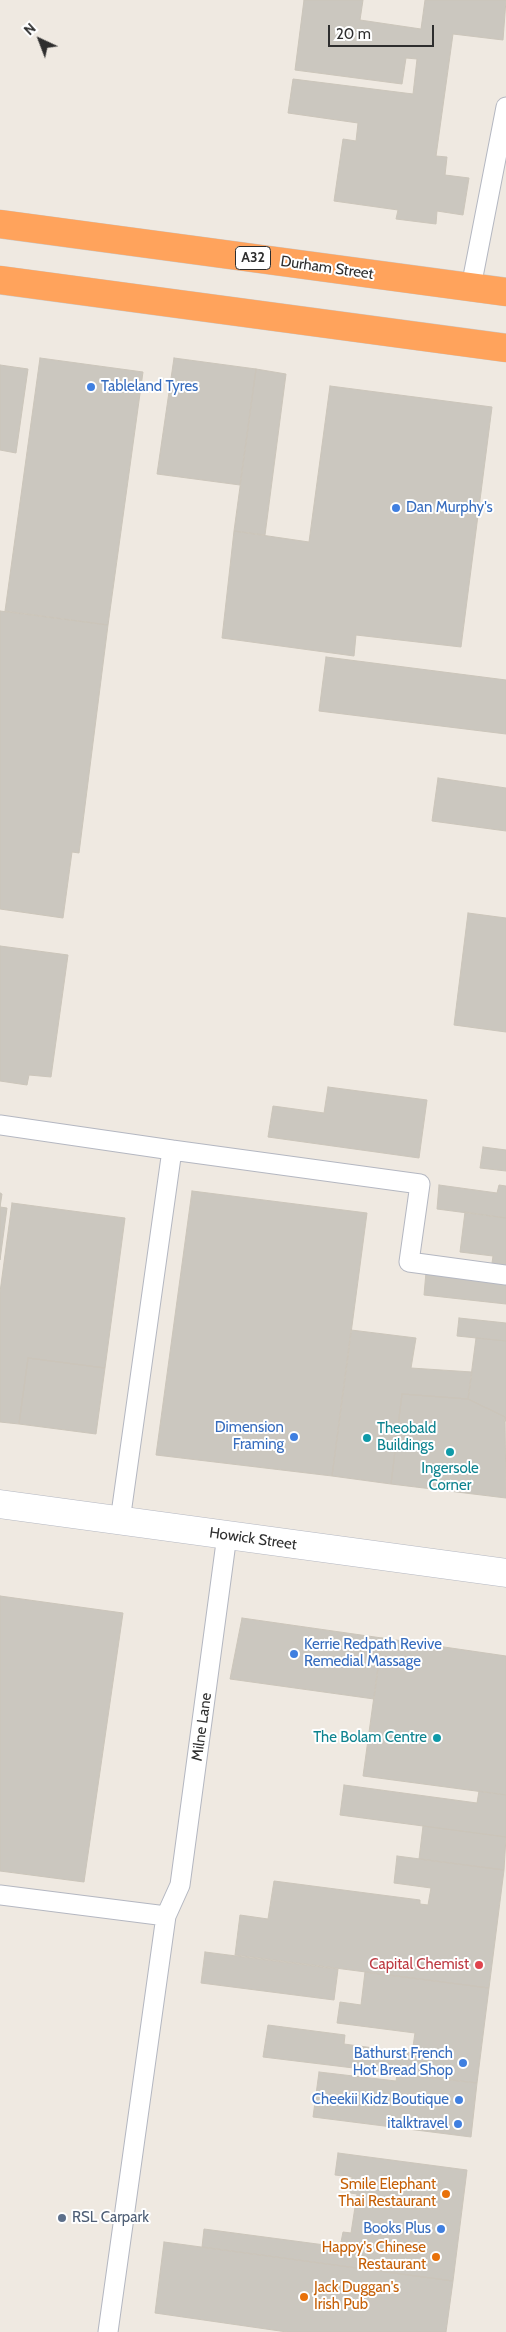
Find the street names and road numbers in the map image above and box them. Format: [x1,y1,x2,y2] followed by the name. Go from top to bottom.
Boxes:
[236,247,270,270] road number: A32
[279,253,375,283] street label: Durham Street
[208,1524,298,1554] street label: Howick Street
[188,1692,216,1762] street label: Milne Lane

